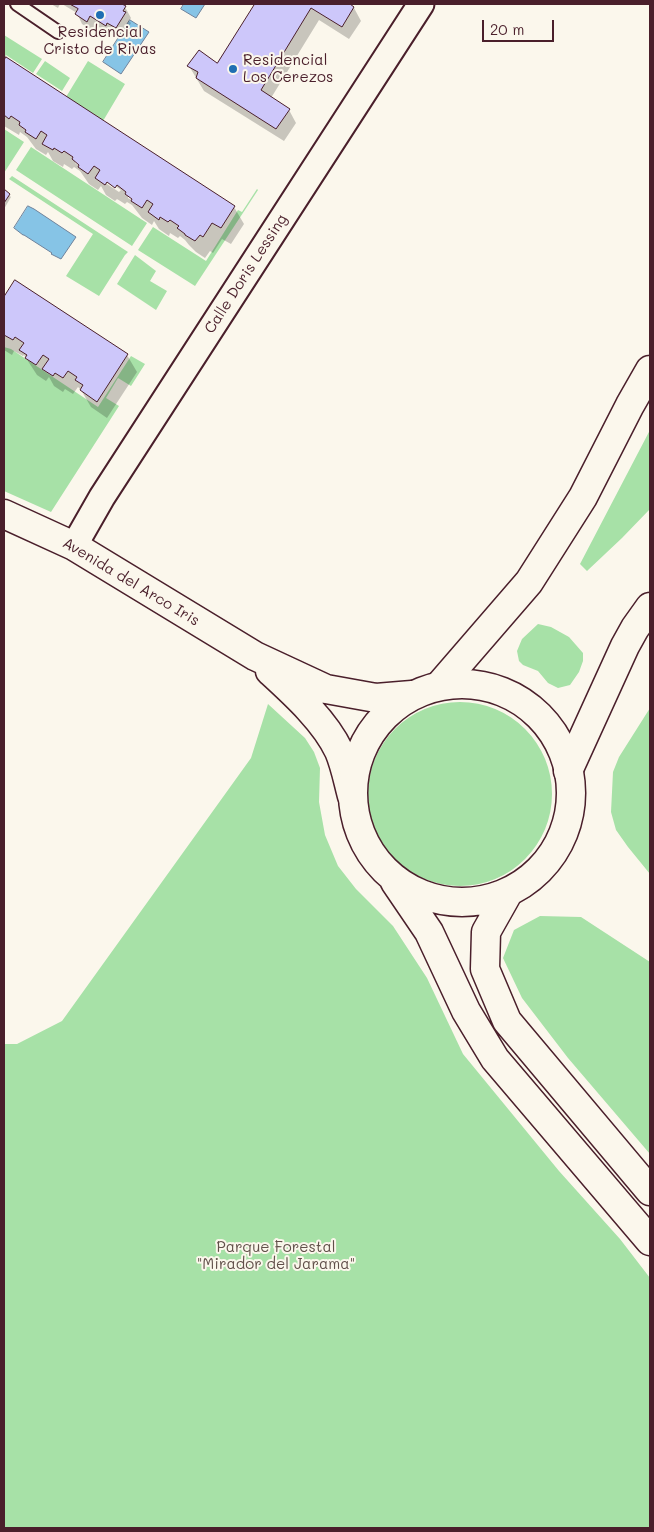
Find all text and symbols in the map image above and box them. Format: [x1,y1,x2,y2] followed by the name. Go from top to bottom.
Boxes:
[94,9,106,21] marker: Residencial Cristo de Rivas
[484,10,556,42] scale bar
[490,19,524,39] text: 20 m
[44,23,156,58] place label: Residencial Cristo de Rivas
[243,51,333,86] place label: Residencial Los Cerezos
[227,63,239,75] marker: Residencial Los Cerezos
[201,211,291,337] street label: Calle Doris Lessing
[59,534,203,630] street label: Avenida del Arco Iris
[197,1238,355,1273] park label: Parque Forestal "Mirador del Jarama"

